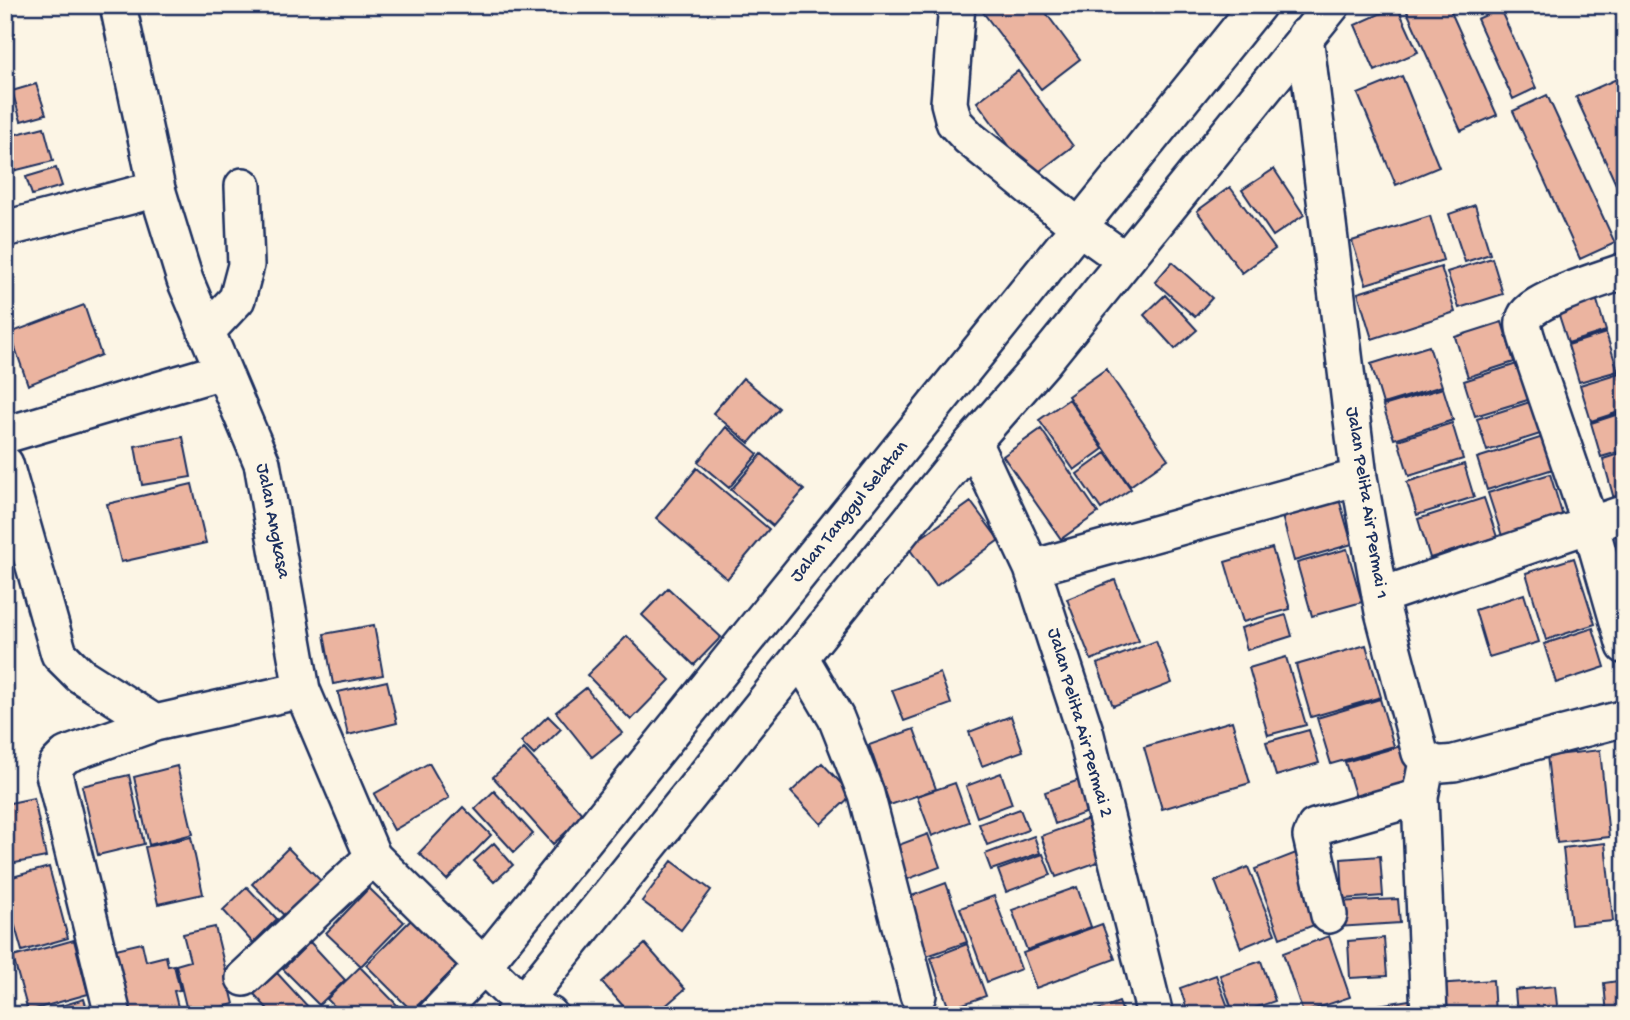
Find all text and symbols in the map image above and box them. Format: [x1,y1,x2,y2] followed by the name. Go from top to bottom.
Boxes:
[1339,405,1393,601] street label: Jalan Pelita Air Permai 1
[786,437,914,587] street label: Jalan Tanggul Selatan
[250,462,295,582] street label: Jalan Angkasa
[1041,626,1117,820] street label: Jalan Pelita Air Permai 2

